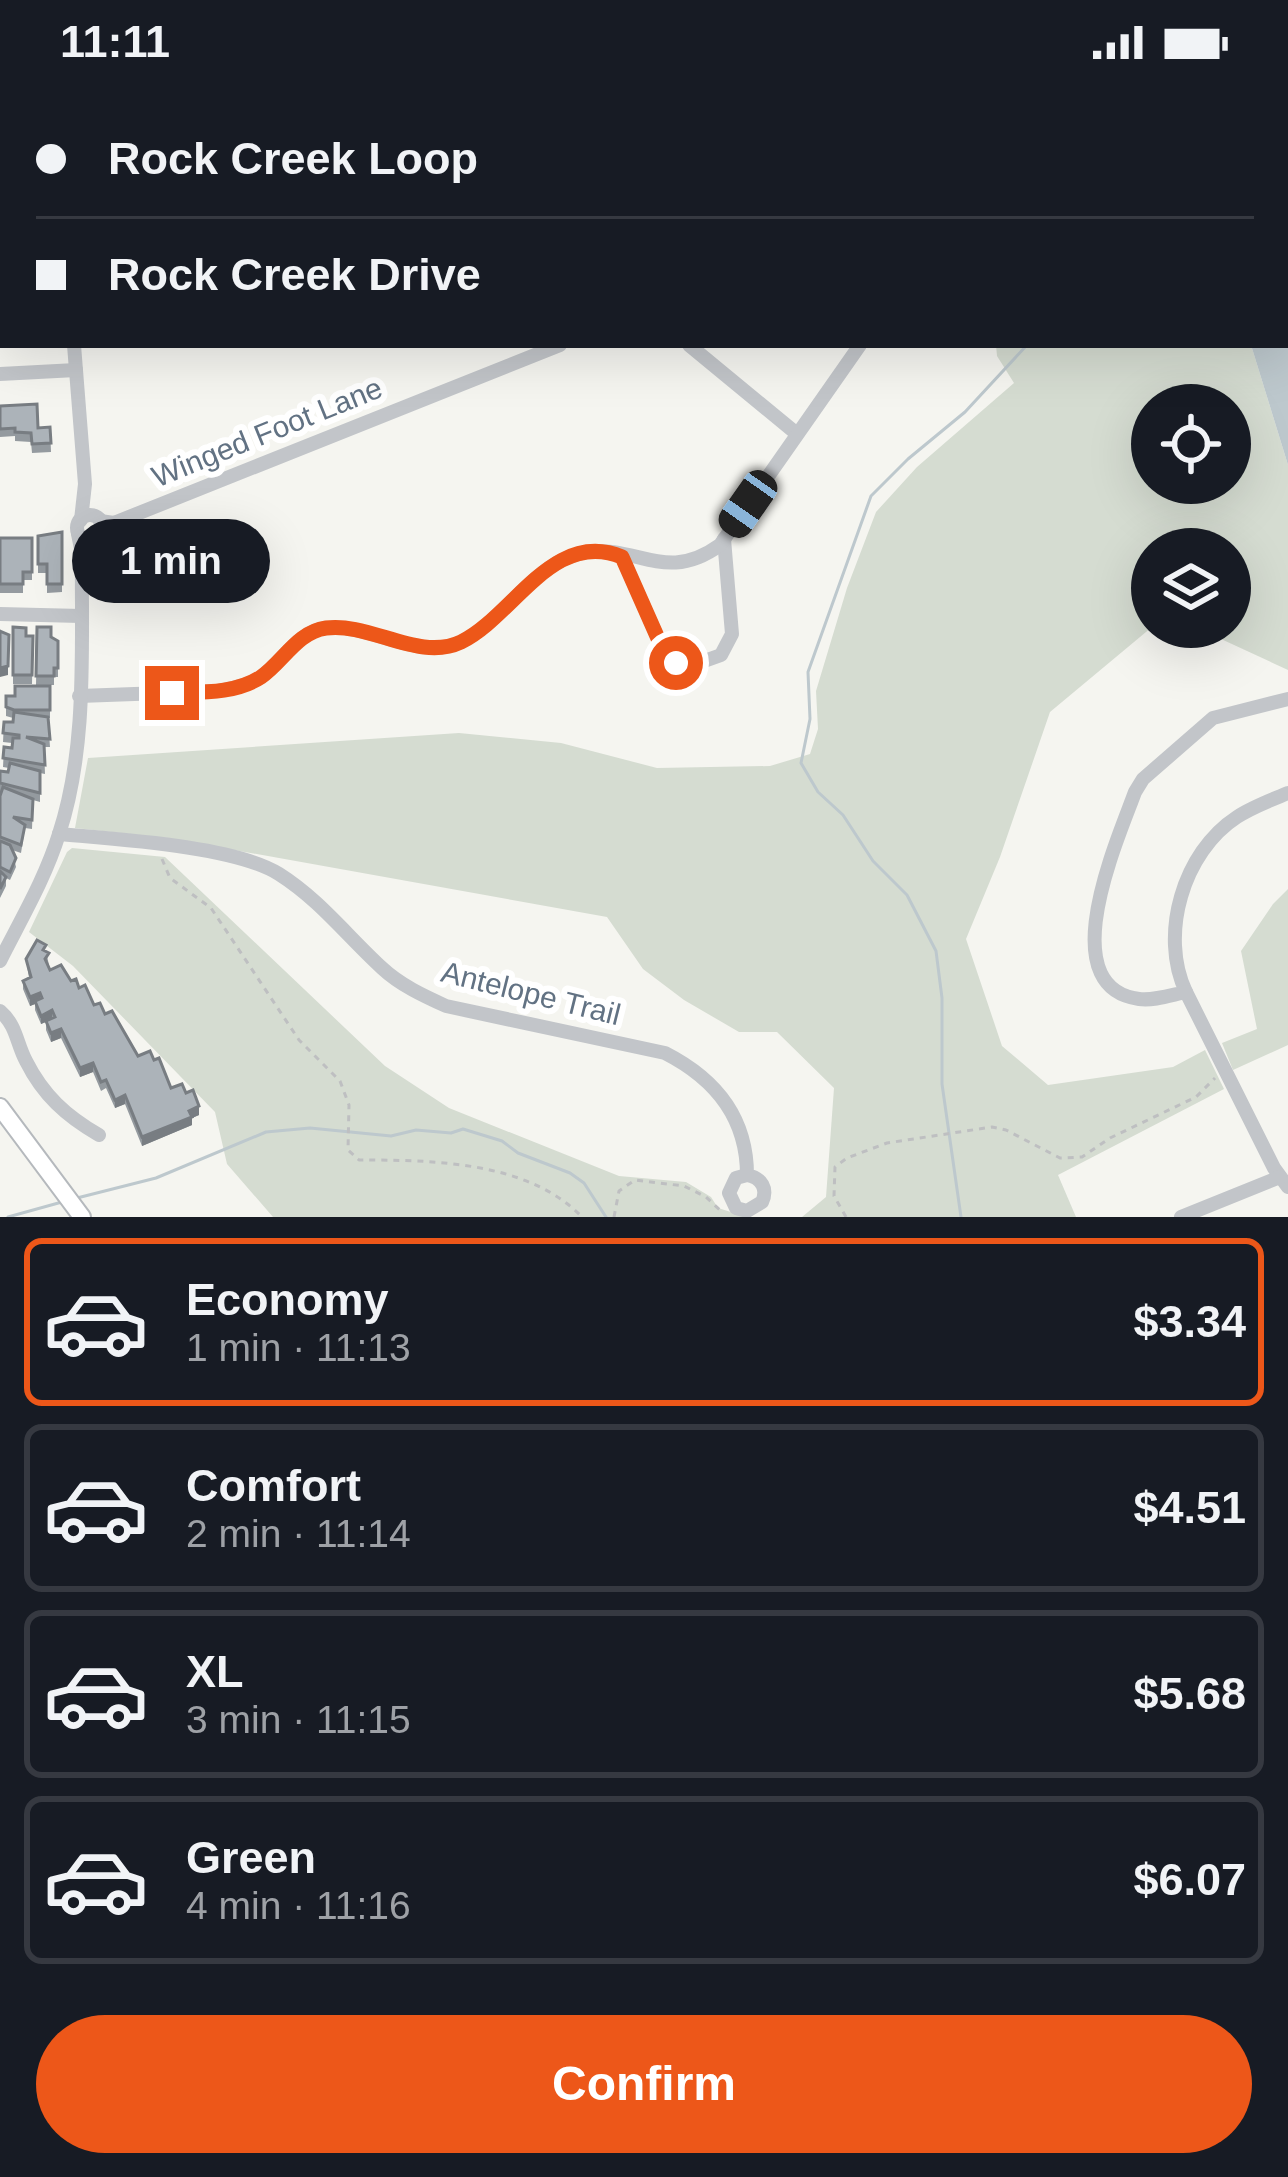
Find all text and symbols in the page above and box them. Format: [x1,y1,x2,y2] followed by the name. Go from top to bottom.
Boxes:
[60,16,170,67] text: 11:11
[108,133,478,184] text: Rock Creek Loop
[108,249,481,300] text: Rock Creek Drive
[147,371,387,493] street label: Winged Foot Lane
[1131,384,1251,648] map controls
[1131,384,1251,504] button: locate
[713,464,783,544] car
[73,519,271,603] callout: 1 min
[1131,528,1251,648] button: layers
[120,539,222,582] text: 1 min
[649,636,703,690] route start
[145,666,199,720] route end
[438,955,624,1031] street label: Antelope Trail
[42,1268,150,1376] icon: car
[186,1274,389,1325] text: Economy
[1133,1296,1246,1347] text: $3.34
[186,1326,411,1369] text: 1 min · 11:13
[42,1454,150,1562] icon: car
[186,1460,361,1511] text: Comfort
[1133,1482,1246,1533] text: $4.51
[186,1512,411,1555] text: 2 min · 11:14
[42,1640,150,1748] icon: car
[186,1646,244,1697] text: XL
[1133,1668,1246,1719] text: $5.68
[186,1698,411,1741] text: 3 min · 11:15
[42,1826,150,1934] icon: car
[186,1832,316,1883] text: Green
[1133,1854,1246,1905] text: $6.07
[186,1884,411,1927] text: 4 min · 11:16
[36,2015,1252,2153] button: Confirm

